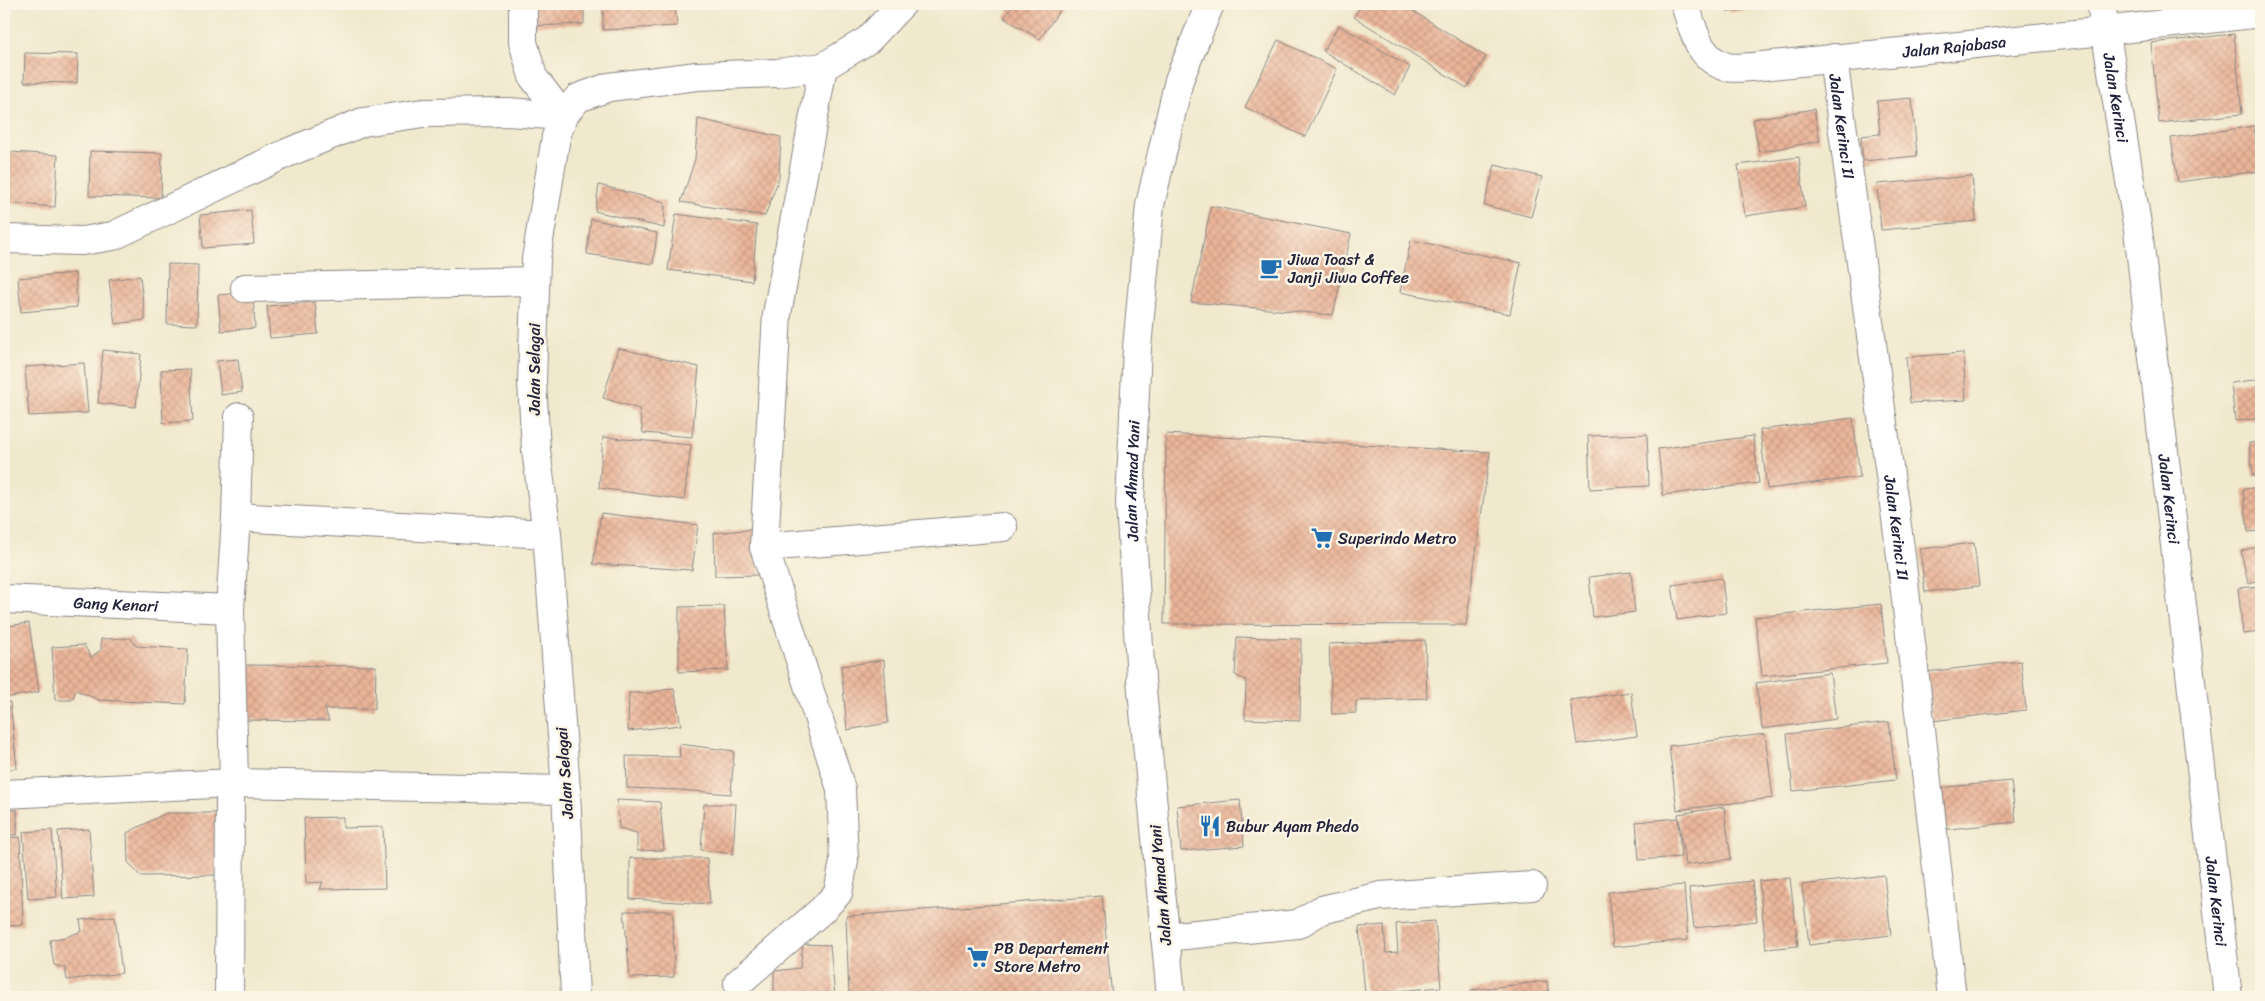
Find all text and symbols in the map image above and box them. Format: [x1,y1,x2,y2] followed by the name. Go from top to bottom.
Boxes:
[1900,27,2007,67] street label: Jalan Rajabasa
[2094,50,2138,145] street label: Jalan Kerinci
[1820,71,1863,181] street label: Jalan Kerinci II
[1287,245,1409,292] place label: Jiwa Toast & Janji Jiwa Coffee
[1258,255,1284,281] cafe icon: Jiwa Toast & Janji Jiwa Coffee
[520,323,549,416] street label: Jalan Selagai
[1116,419,1149,543] street label: Jalan Ahmad Yani
[2149,452,2189,546] street label: Jalan Kerinci
[1875,472,1918,582] street label: Jalan Kerinci II
[1338,524,1457,553] place label: Superindo Metro
[1309,525,1335,551] supermarket icon: Superindo Metro
[73,588,159,621] street label: Gang Kenari
[547,726,582,821] street label: Jalan Selagai
[1226,812,1359,841] place label: Bubur Ayam Phedo
[1197,813,1223,839] restaurant icon: Bubur Ayam Phedo
[1141,823,1180,947] street label: Jalan Ahmad Yani
[2196,854,2236,949] street label: Jalan Kerinci
[994,934,1109,981] place label: PB Departement Store Metro
[965,944,991,970] supermarket icon: PB Departement Store Metro

